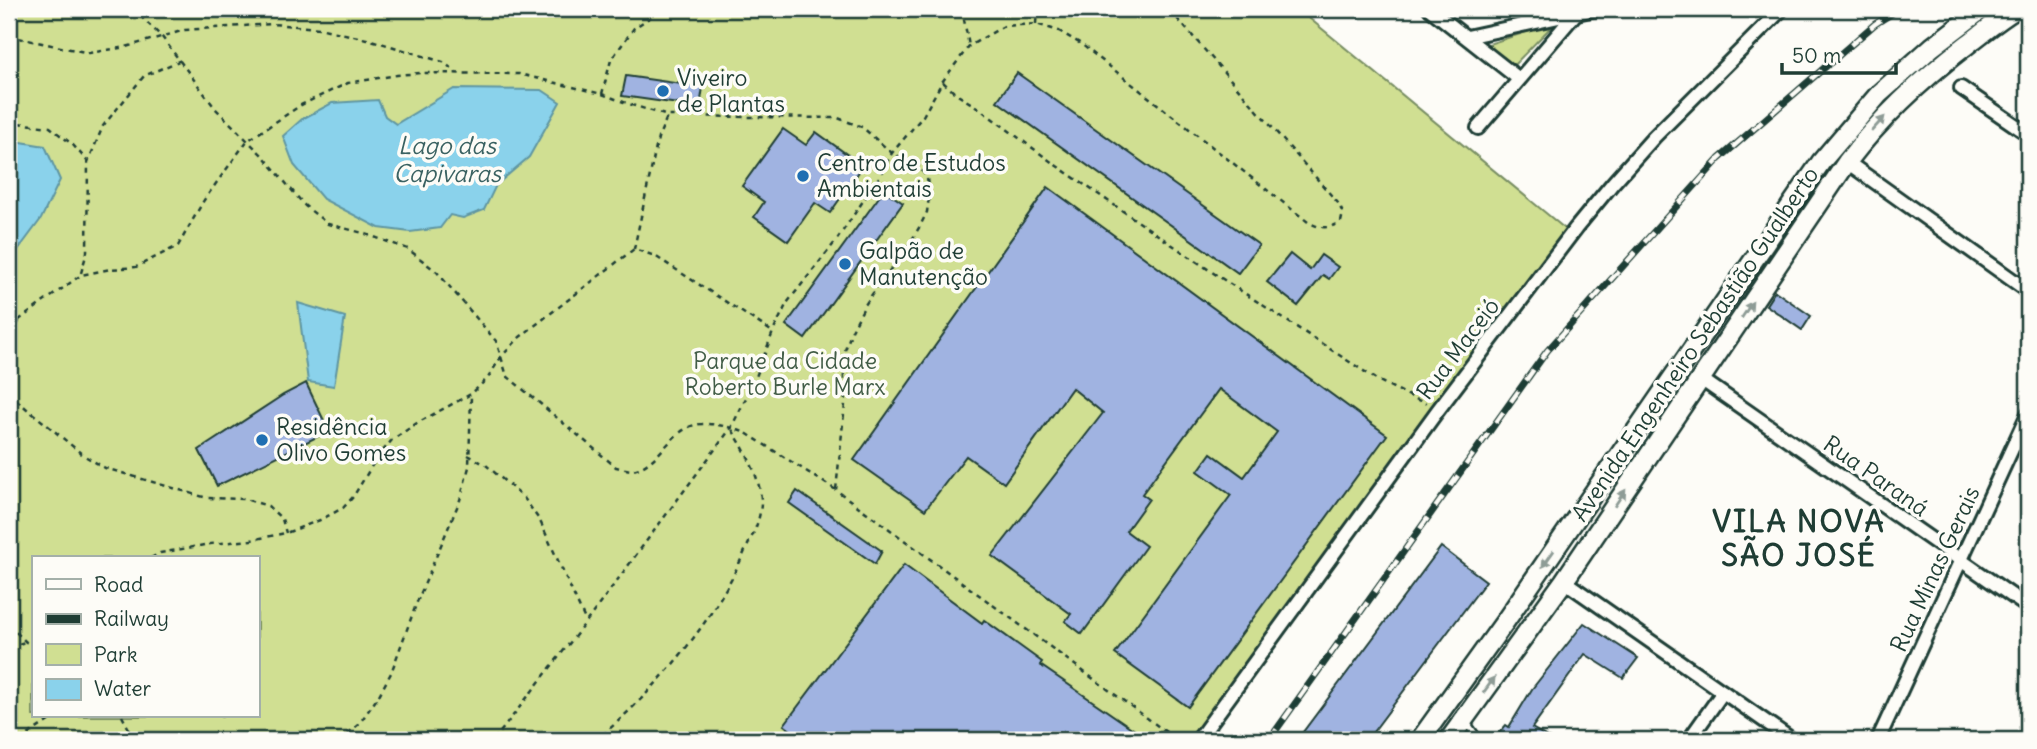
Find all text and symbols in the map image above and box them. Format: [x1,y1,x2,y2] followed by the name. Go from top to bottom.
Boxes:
[1782,32,1895,76] scale bar
[1792,42,1841,69] text: 50 m
[677,63,785,118] place label: Viveiro de Plantas
[655,83,671,99] marker: Viveiro de Plantas
[1869,116,1885,133] one-way arrow
[393,130,502,188] water label: Lago das Capivaras
[817,148,1006,203] place label: Centro de Estudos Ambientais
[1565,161,1824,527] street label: Avenida Engenheiro Sebastião Gualberto
[795,168,811,184] marker: Centro de Estudos Ambientais
[859,236,988,291] place label: Galpão de Manutenção
[837,256,853,272] marker: Galpão de Manutenção
[1410,292,1505,405] street label: Rua Maceió
[1740,301,1754,319] one-way arrow
[684,346,886,401] park label: Parque da Cidade Roberto Burle Marx
[276,412,406,467] place label: Residência Olivo Gomes
[1818,429,1934,522] street label: Rua Paraná
[254,432,270,448] marker: Residência Olivo Gomes
[1883,481,1986,656] street label: Rua Minas Gerais
[1613,489,1626,508] one-way arrow
[1712,502,1886,574] district label: VILA NOVA SÃO JOSÉ
[1541,550,1555,568] one-way arrow
[32,556,259,718] legend
[94,571,143,598] text: Road
[94,605,169,632] text: Railway
[94,641,137,668] text: Park
[94,675,152,702] text: Water
[1482,676,1496,694] one-way arrow

